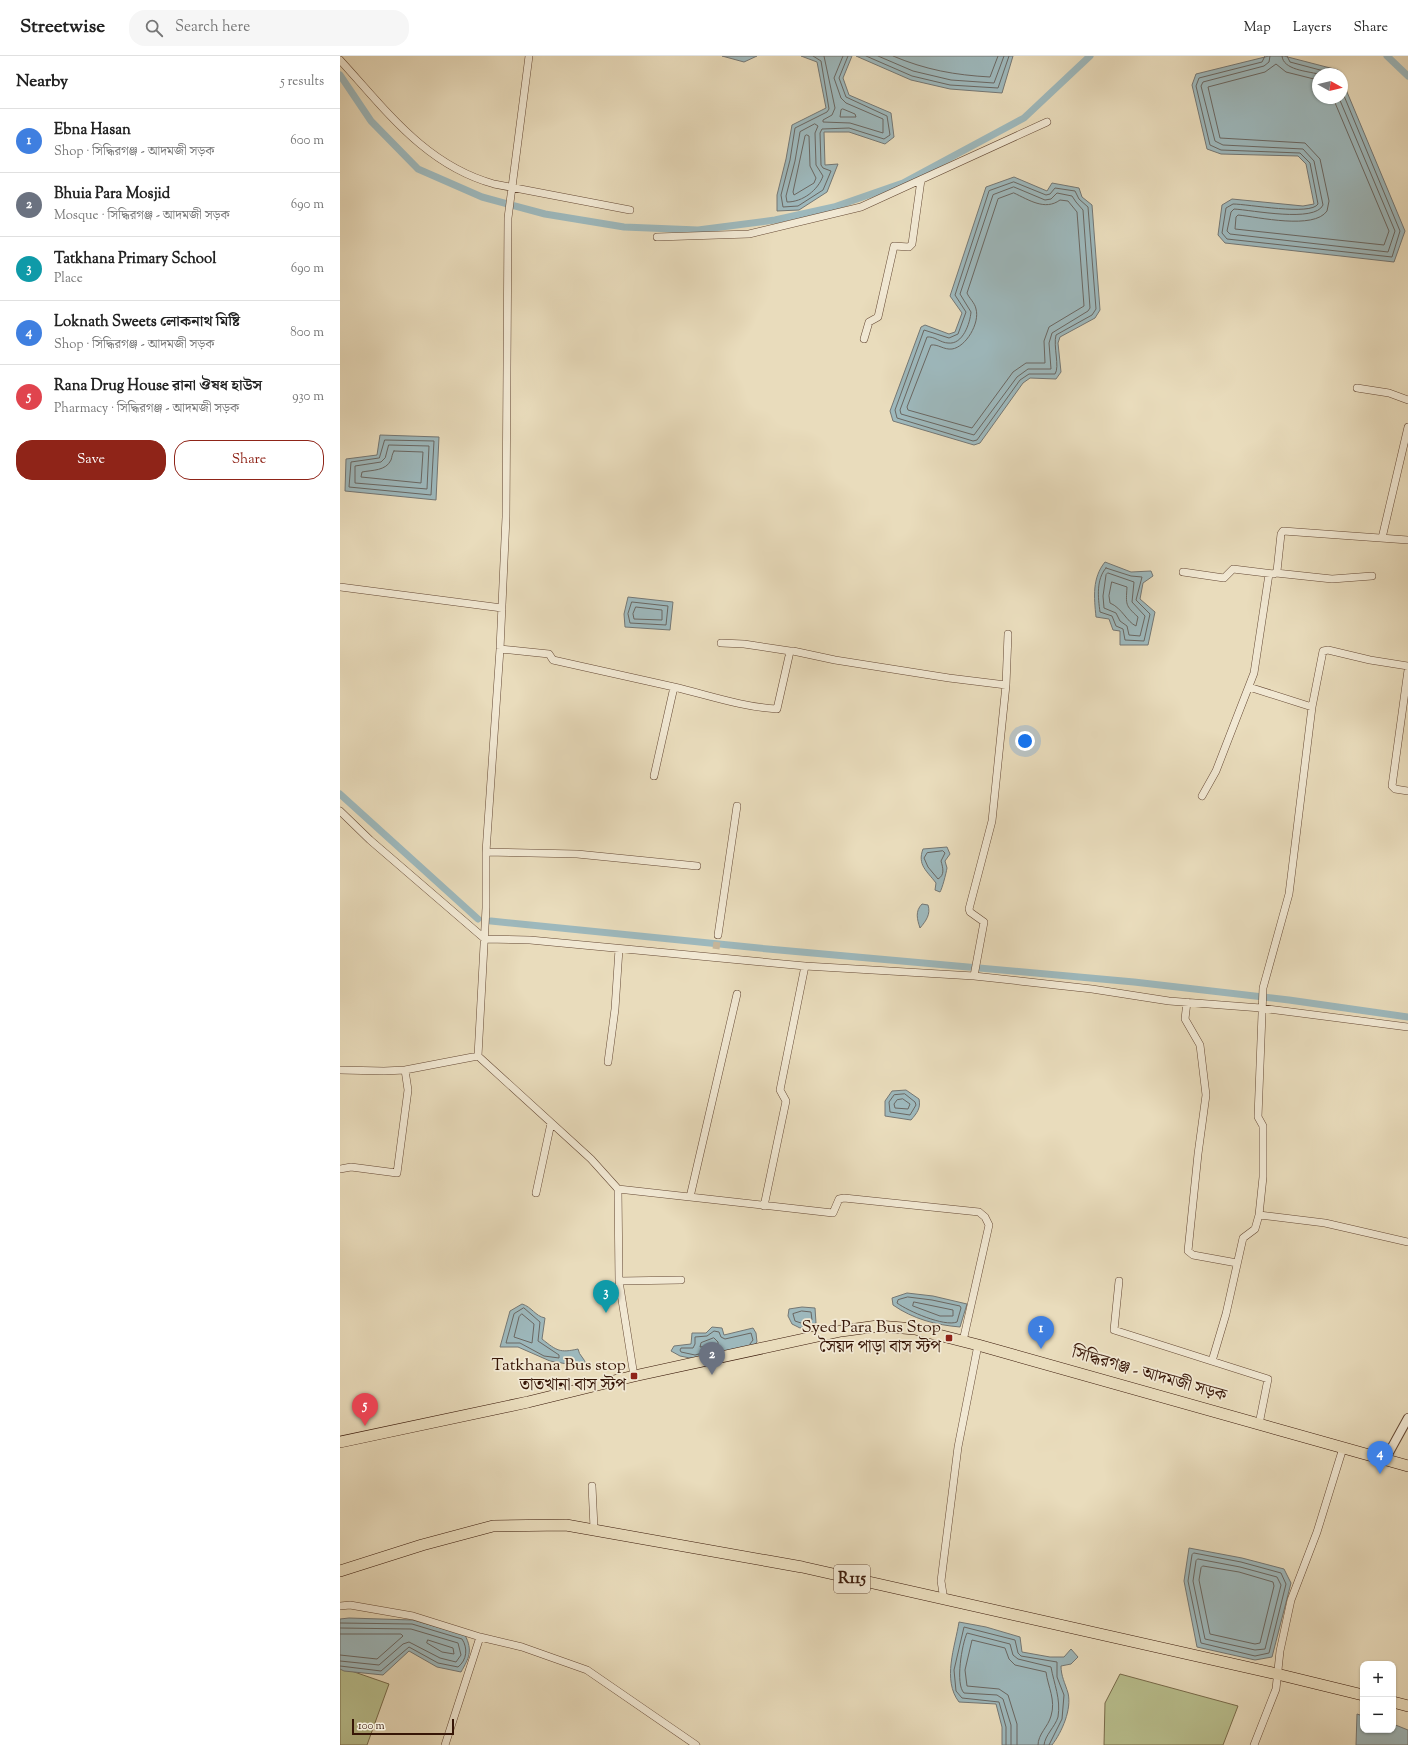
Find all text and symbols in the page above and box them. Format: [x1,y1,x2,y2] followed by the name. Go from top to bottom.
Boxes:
[129,10,409,46] search box
[20,14,105,41] text: Streetwise
[143,17,165,39] icon: search
[175,17,250,38] text: Search here
[1244,18,1271,38] text: Map
[1293,18,1331,38] text: Layers
[1353,18,1388,38] text: Share
[1312,68,1348,104] north arrow
[16,70,68,94] text: Nearby
[280,73,324,91] text: 5 results
[54,120,131,141] text: Ebna Hasan
[27,132,31,150] text: 1
[290,132,324,150] text: 600 m
[54,143,215,161] text: Shop · সিদ্ধিরগঞ্জ - আদমজী সড়ক
[54,184,170,205] text: Bhuia Para Mosjid
[26,196,32,214] text: 2
[291,196,324,214] text: 690 m
[54,207,230,225] text: Mosque · সিদ্ধিরগঞ্জ - আদমজী সড়ক
[54,249,216,270] text: Tatkhana Primary School
[26,260,32,278] text: 3
[291,260,324,278] text: 690 m
[54,270,83,288] text: Place
[54,312,240,333] text: Loknath Sweets লোকনাথ মিষ্টি
[26,324,32,342] text: 4
[290,324,324,342] text: 800 m
[54,336,215,354] text: Shop · সিদ্ধিরগঞ্জ - আদমজী সড়ক
[54,376,262,397] text: Rana Drug House রানা ঔষধ হাউস
[27,388,31,406] text: 5
[292,388,324,406] text: 930 m
[54,400,239,418] text: Pharmacy · সিদ্ধিরগঞ্জ - আদমজী সড়ক
[16,440,166,480] button: Save
[174,440,324,480] button: Share
[1015,731,1035,751] your location
[593,1280,619,1313] pin: 3
[801,1316,942,1360] place label: Syed Para Bus Stop সৈয়দ পাড়া বাস স্টপ
[1028,1316,1054,1349] pin: 1
[944,1333,954,1343] marker: Syed Para Bus Stop সৈয়দ পাড়া বাস স্টপ
[1068,1341,1230,1409] street label: সিদ্ধিরগঞ্জ - আদমজী সড়ক
[699,1342,725,1375] pin: 2
[492,1354,627,1398] place label: Tatkhana Bus stop তাতখানা বাস স্টপ
[629,1371,639,1381] marker: Tatkhana Bus stop তাতখানা বাস স্টপ
[352,1393,378,1426] pin: 5
[1367,1441,1393,1474] pin: 4
[834,1565,870,1593] road number: R115
[1360,1661,1396,1733] map controls
[1360,1661,1396,1697] button: +
[1360,1697,1396,1733] button: −
[352,1717,454,1736] scale bar
[358,1718,385,1734] text: 100 m

